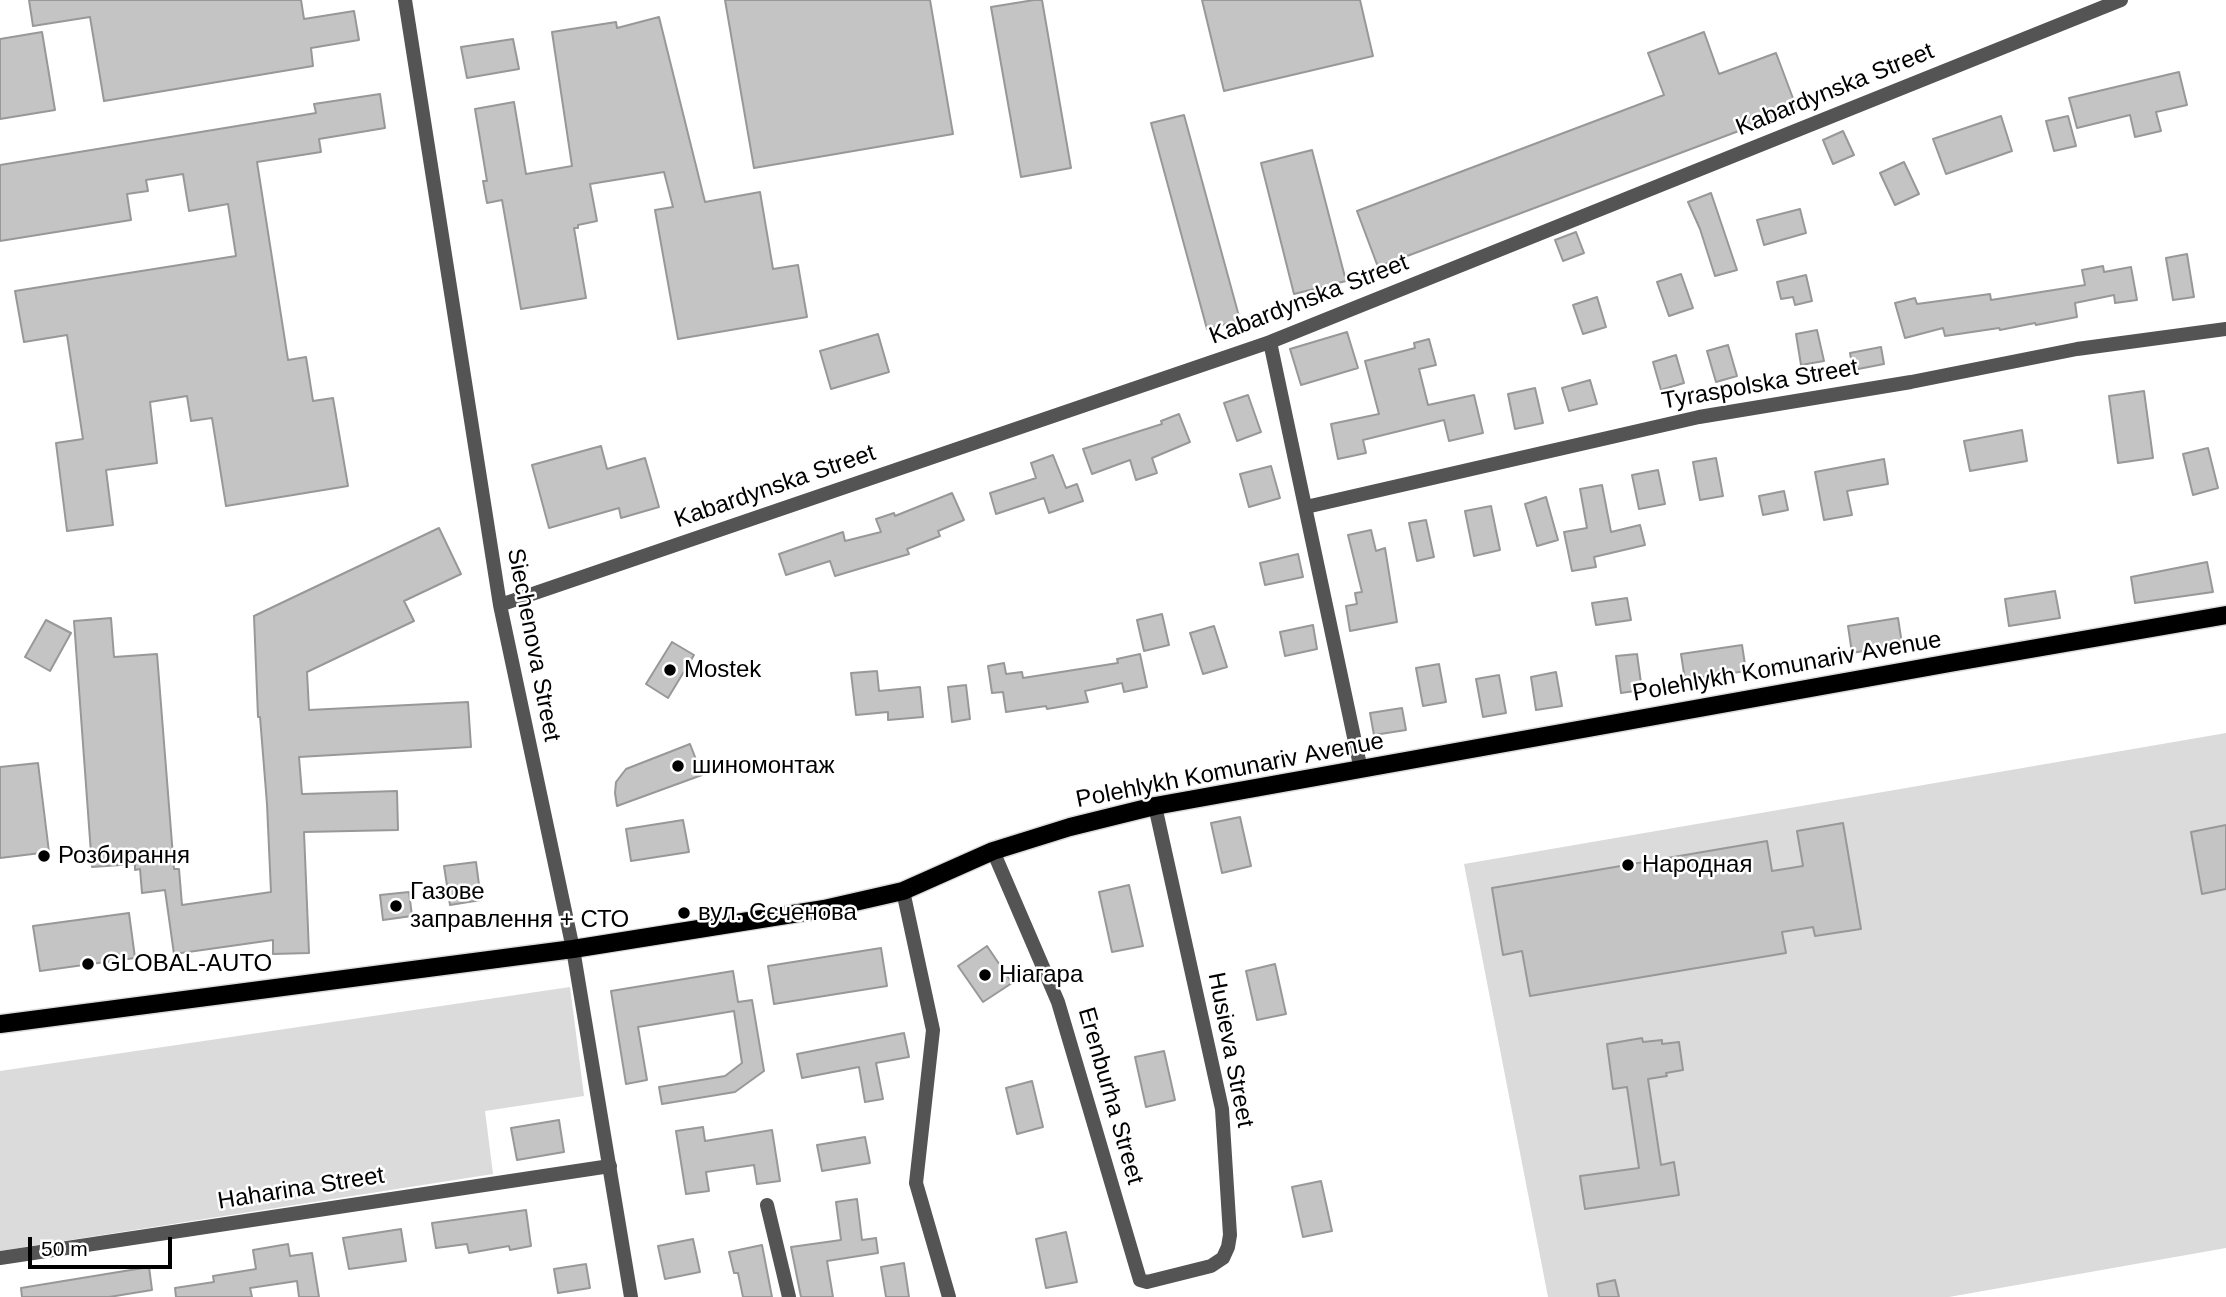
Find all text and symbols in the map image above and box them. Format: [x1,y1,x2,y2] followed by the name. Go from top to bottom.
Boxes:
[1732,37,1938,143] street label: Kabardynska Street
[1205,249,1413,351] street label: Kabardynska Street
[1660,354,1860,416] street label: Tyraspolska Street
[671,439,879,535] street label: Kabardynska Street
[500,546,566,744] street label: Siechenova Street
[1630,626,1944,708] street label: Polehlykh Komunariv Avenue
[684,656,761,684] place label: Mostek
[662,662,678,678] marker: Mostek
[1074,727,1386,815] street label: Polehlykh Komunariv Avenue
[692,752,834,780] place label: шиномонтаж
[670,758,686,774] marker: шиномонтаж
[58,842,190,870] place label: Розбирання
[36,848,52,864] marker: Розбирання
[1642,851,1752,879] place label: Народная
[1620,857,1636,873] marker: Народная
[410,878,629,934] place label: Газове заправлення + СТО
[388,898,404,914] marker: Газове заправлення + СТО
[698,899,857,927] place label: вул. Сєченова
[676,905,692,921] marker: вул. Сєченова
[102,950,272,978] place label: GLOBAL-AUTO
[80,956,96,972] marker: GLOBAL-AUTO
[999,961,1083,989] place label: Ніагара
[977,967,993,983] marker: Ніагара
[1201,970,1259,1130] street label: Husieva Street
[1071,1004,1149,1188] street label: Erenburha Street
[216,1162,386,1216] street label: Haharina Street
[32,1224,175,1268] scale bar
[41,1237,88,1260] text: 50 m

